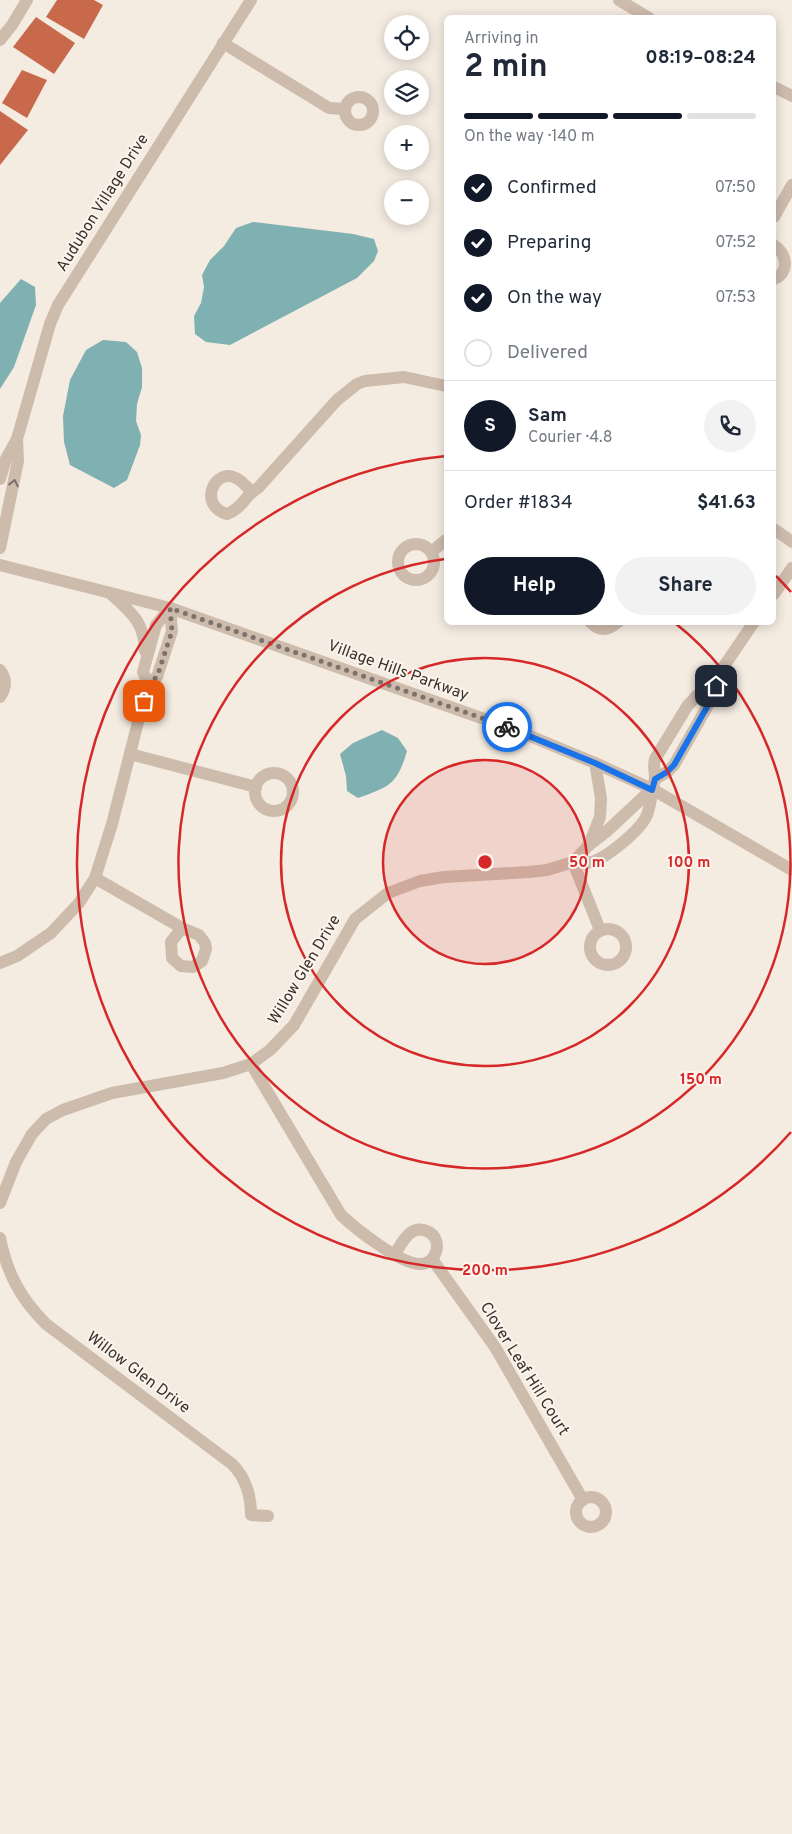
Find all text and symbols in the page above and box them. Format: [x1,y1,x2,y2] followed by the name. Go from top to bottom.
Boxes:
[384,15,429,225] map controls
[384,15,429,60] button: locate
[464,29,539,49] text: Arriving in
[645,46,756,70] text: 08:19–08:24
[464,48,548,88] text: 2 min
[384,70,429,115] button: layers
[384,125,429,170] button: +
[464,127,595,147] text: On the way · 140 m
[52,130,154,276] street label: Audubon Village Drive
[464,174,492,202] icon: check
[507,176,597,200] text: Confirmed
[715,178,756,198] text: 07:50
[384,180,429,225] button: −
[464,229,492,257] icon: check
[507,231,591,255] text: Preparing
[715,233,756,253] text: 07:52
[464,284,492,312] icon: check
[507,286,602,310] text: On the way
[715,288,756,308] text: 07:53
[507,341,588,365] text: Delivered
[704,400,756,452] button: phone
[528,404,567,428] text: Sam
[484,414,496,438] text: S
[528,428,612,448] text: Courier · 4.8
[8,479,18,488] one-way arrow
[464,491,573,515] text: Order #1834
[697,491,756,515] text: $41.63
[464,557,605,615] button: Help
[615,557,756,615] button: Share
[325,636,471,706] street label: Village Hills Parkway
[695,665,737,707] pin
[702,672,730,700] icon: home
[123,680,165,722] pin
[130,687,158,715] icon: bag
[482,702,532,752] courier
[493,713,521,741] icon: bike
[476,853,494,871] centre of rings
[569,854,605,873] text: 50 m
[668,854,710,873] text: 100 m
[264,911,346,1029] street label: Willow Glen Drive
[680,1071,722,1090] text: 150 m
[462,1262,508,1281] text: 200 m
[475,1299,573,1439] street label: Clover Leaf Hill Court
[82,1328,194,1418] street label: Willow Glen Drive

